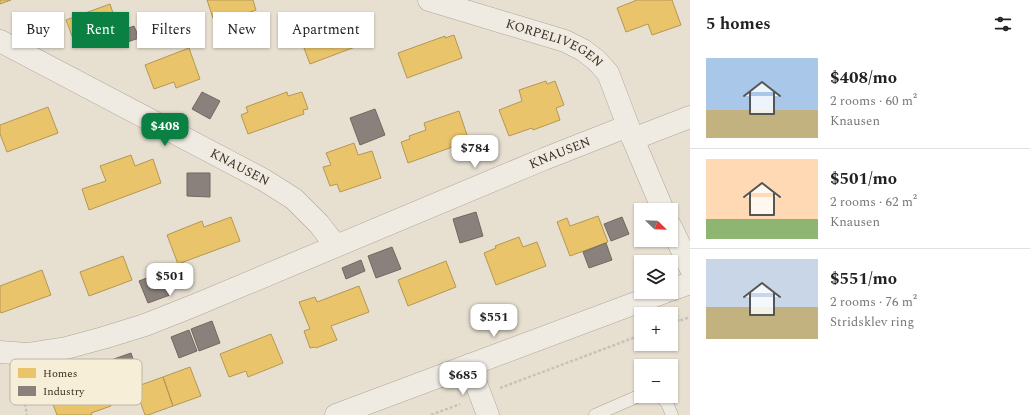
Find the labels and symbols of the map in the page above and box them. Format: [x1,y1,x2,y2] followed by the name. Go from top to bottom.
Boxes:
[503,14,608,72] street label: KORPELIVEGEN
[141,113,189,147] pin: $408
[526,132,594,174] street label: KNAUSEN
[451,135,499,169] pin: $784
[206,143,273,191] street label: KNAUSEN
[634,203,678,247] north arrow
[146,263,194,297] pin: $501
[470,304,518,338] pin: $551
[10,359,142,405] legend
[439,362,487,396] pin: $685
[43,365,77,382] text: Homes
[43,383,85,400] text: Industry

